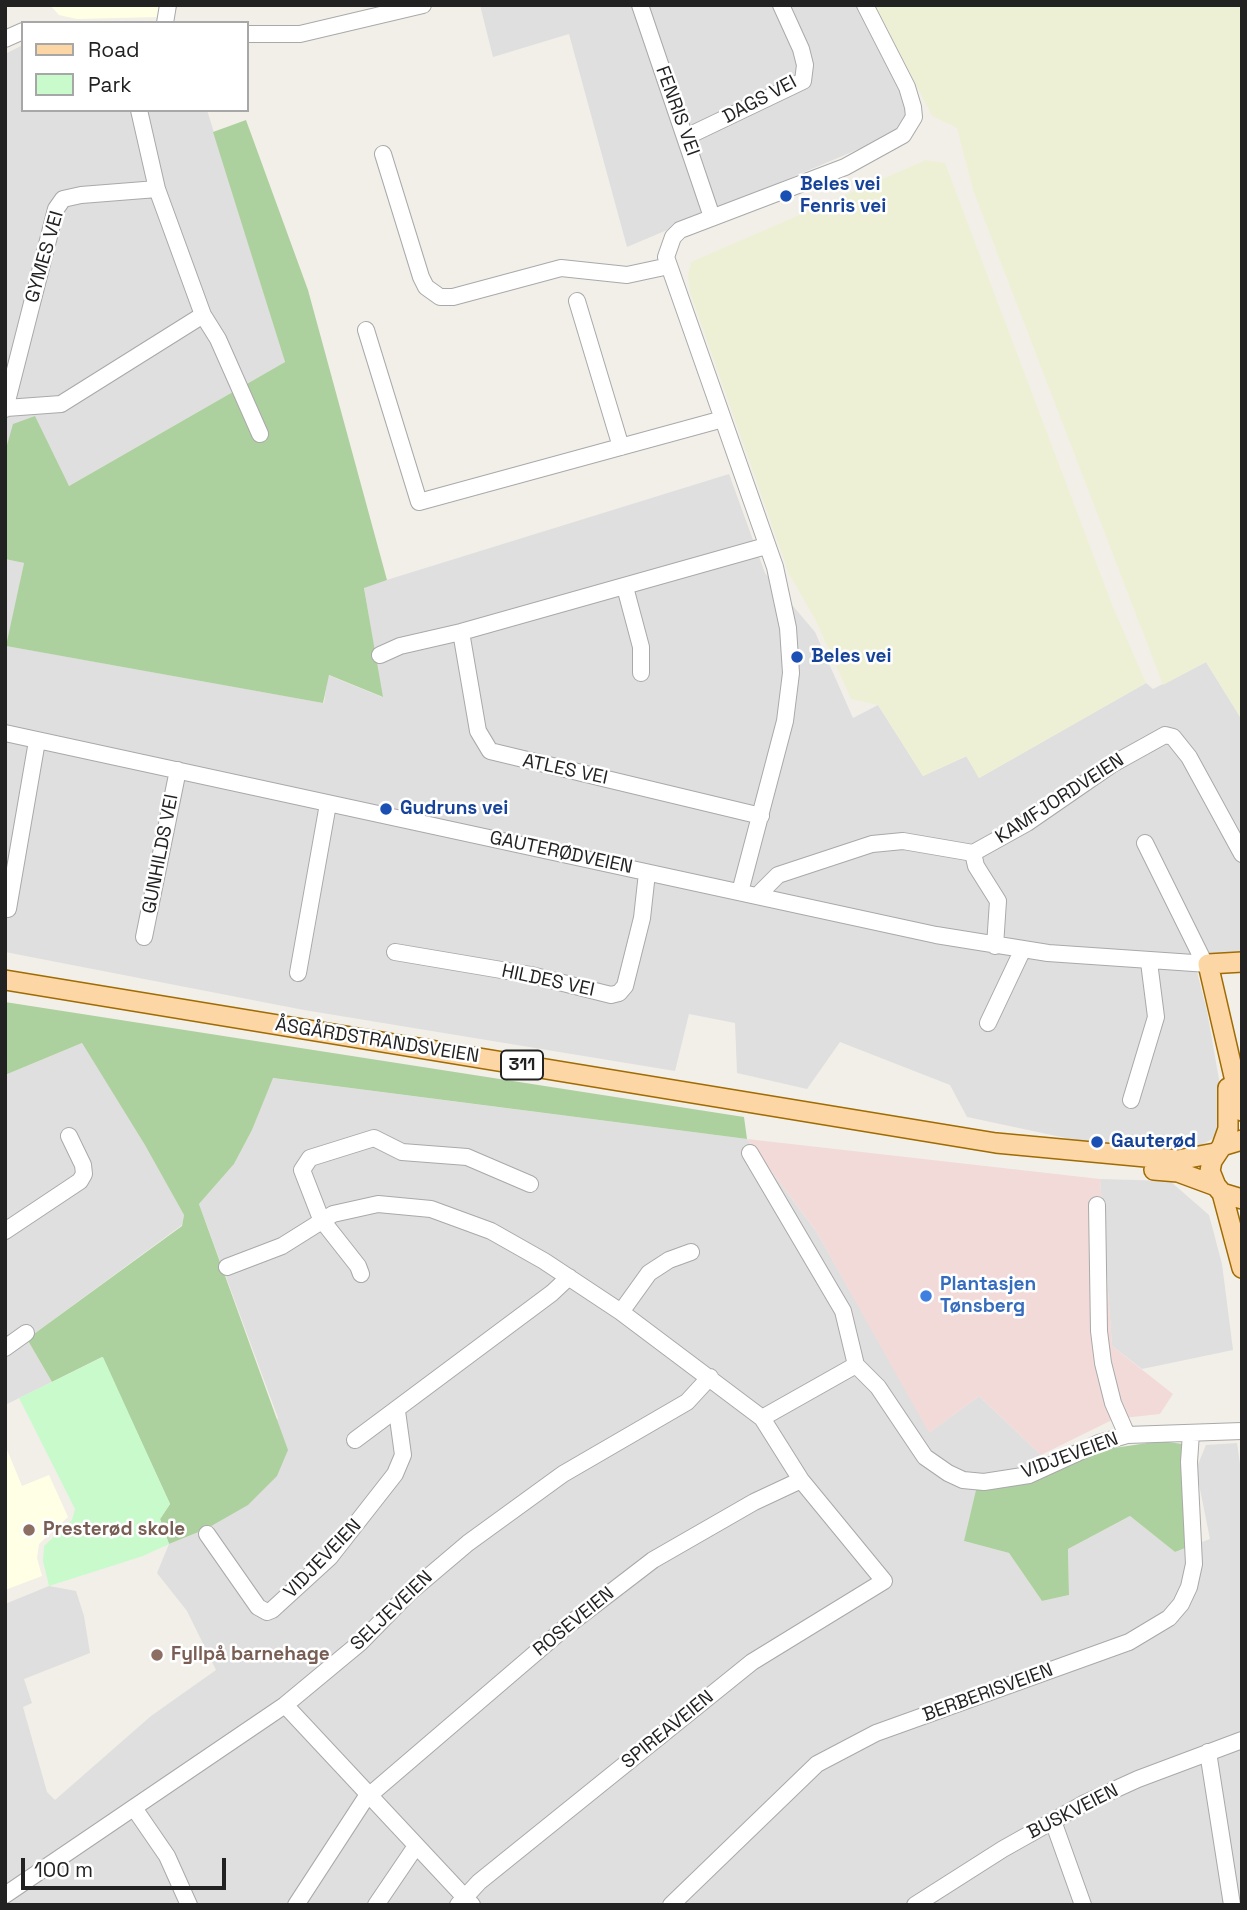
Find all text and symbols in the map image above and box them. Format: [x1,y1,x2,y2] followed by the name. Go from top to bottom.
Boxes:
[21,21,248,112] legend
[88,36,140,63] text: Road
[650,63,704,159] street label: FENRIS VEI
[88,71,132,98] text: Park
[719,71,801,129] street label: DAGS VEI
[800,174,886,218] place label: Beles vei Fenris vei
[778,188,794,204] marker: Beles vei Fenris vei
[21,209,69,305] street label: GYMES VEI
[811,646,892,668] place label: Beles vei
[789,649,805,665] marker: Beles vei
[991,749,1129,849] street label: KAMFJORDVEIEN
[520,750,610,790] street label: ATLES VEI
[138,792,184,916] street label: GUNHILDS VEI
[400,798,508,820] place label: Gudruns vei
[378,801,394,817] marker: Gudruns vei
[487,827,635,879] street label: GAUTERØDVEIEN
[499,960,597,1002] street label: HILDES VEI
[274,1014,480,1068] street label: ÅSGÅRDSTRANDSVEIEN
[501,1050,543,1080] road number: 311
[1111,1131,1196,1153] place label: Gauterød
[1089,1134,1105,1150] marker: Gauterød
[940,1274,1036,1318] place label: Plantasjen Tønsberg
[918,1288,934,1304] marker: Plantasjen Tønsberg
[1018,1428,1122,1484] street label: VIDJEVEIEN
[280,1515,366,1603] street label: VIDJEVEIEN
[43,1519,185,1541] place label: Presterød skole
[21,1522,37,1538] marker: Presterød skole
[346,1566,438,1656] street label: SELJEVEIEN
[529,1582,619,1662] street label: ROSEVEIEN
[171,1644,330,1666] place label: Fyllpå barnehage
[149,1647,165,1663] marker: Fyllpå barnehage
[920,1659,1056,1727] street label: BERBERISVEIEN
[617,1686,719,1774] street label: SPIREAVEIEN
[1024,1779,1122,1845] street label: BUSKVEIEN
[24,1843,229,1887] scale bar
[34,1856,93,1883] text: 100 m

